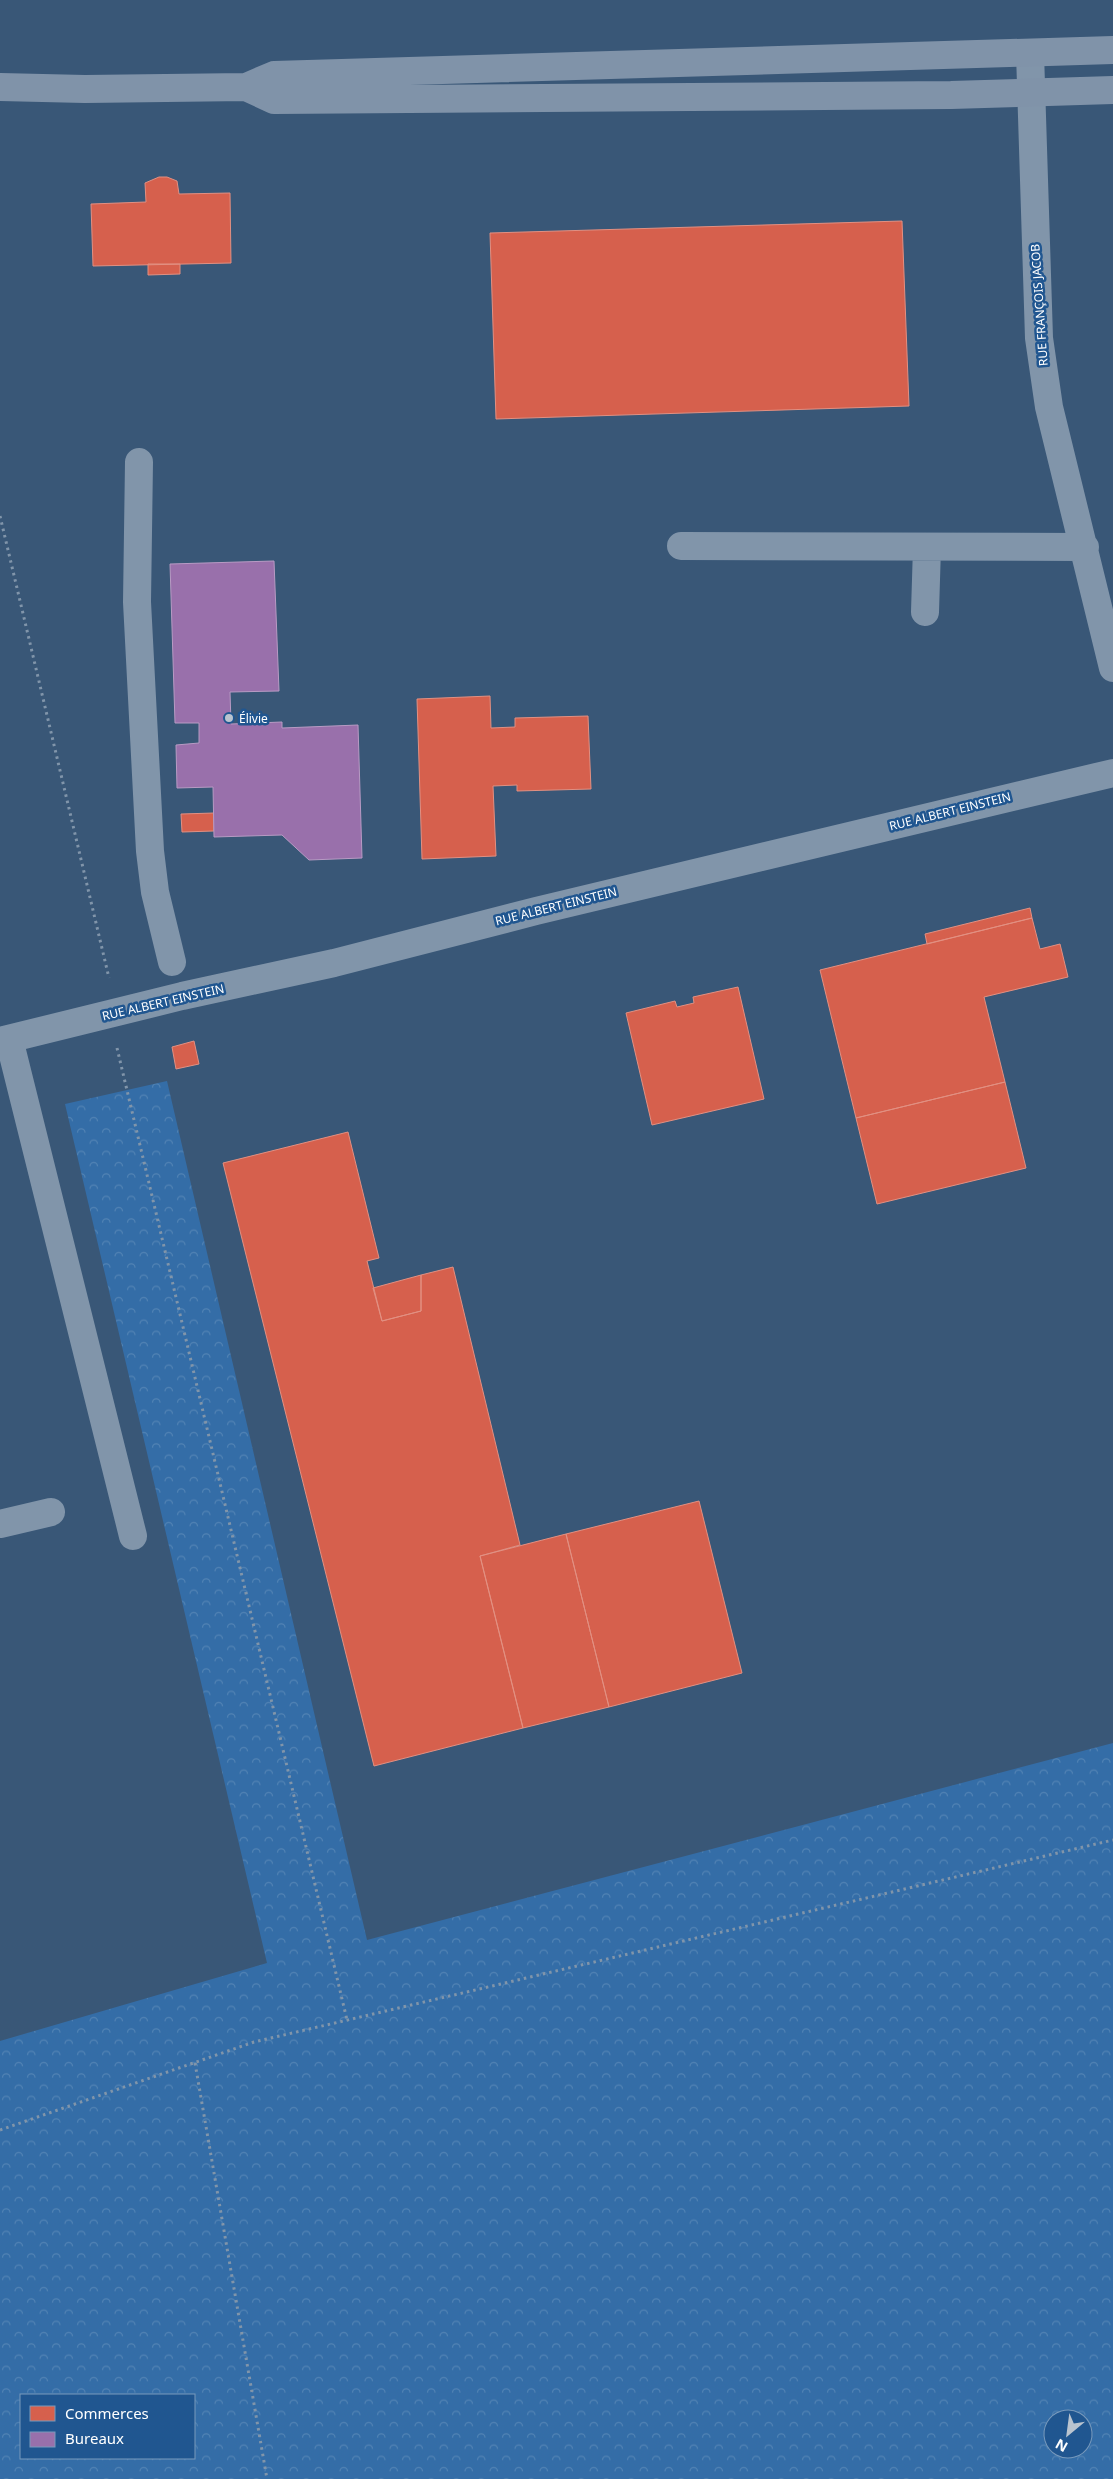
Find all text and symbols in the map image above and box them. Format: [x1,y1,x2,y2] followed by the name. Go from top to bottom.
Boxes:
[1026,243,1052,367] street label: RUE FRANÇOIS JACOB
[239,710,268,727] place label: Élivie
[223,712,235,724] marker: Élivie
[887,788,1013,834] street label: RUE ALBERT EINSTEIN
[493,883,619,929] street label: RUE ALBERT EINSTEIN
[100,980,226,1024] street label: RUE ALBERT EINSTEIN
[20,2394,195,2459] legend
[65,2403,149,2423] text: Commerces
[1043,2409,1093,2459] north arrow
[65,2428,124,2448] text: Bureaux
[1052,2435,1071,2457] text: N

